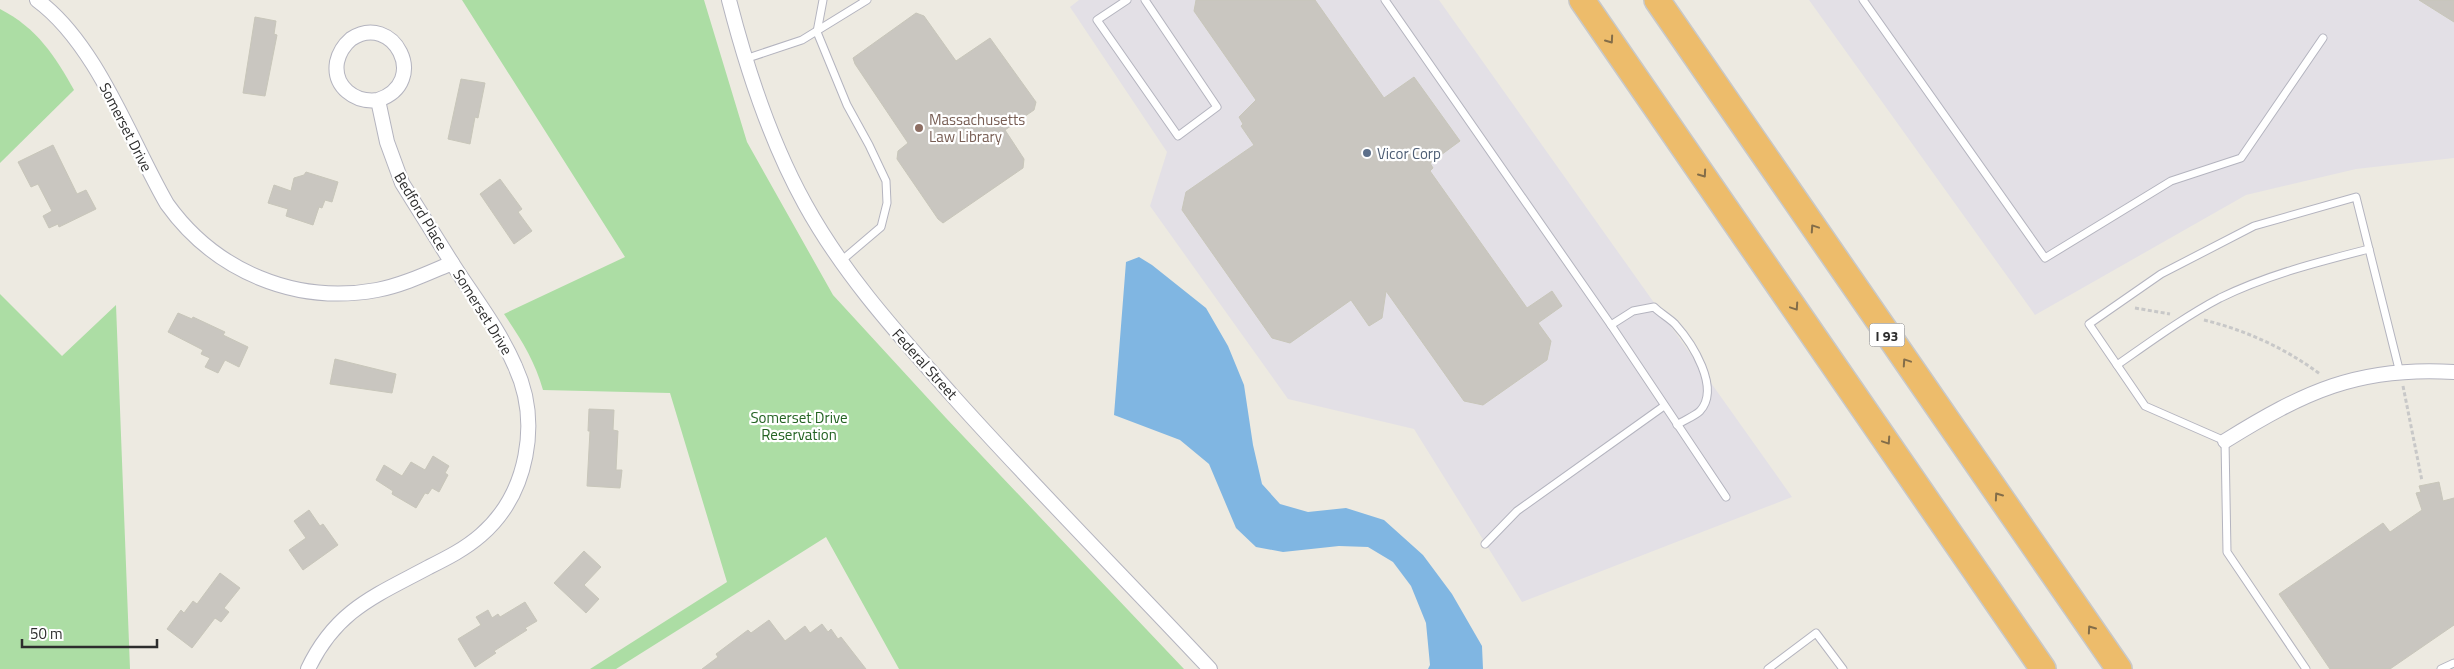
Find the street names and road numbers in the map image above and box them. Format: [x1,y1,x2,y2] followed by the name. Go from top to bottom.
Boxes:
[94,78,158,176] street label: Somerset Drive
[389,168,453,254] street label: Bedford Place
[447,265,519,359] street label: Somerset Drive
[887,323,964,405] street label: Federal Street
[1870,324,1904,346] road number: I 93

